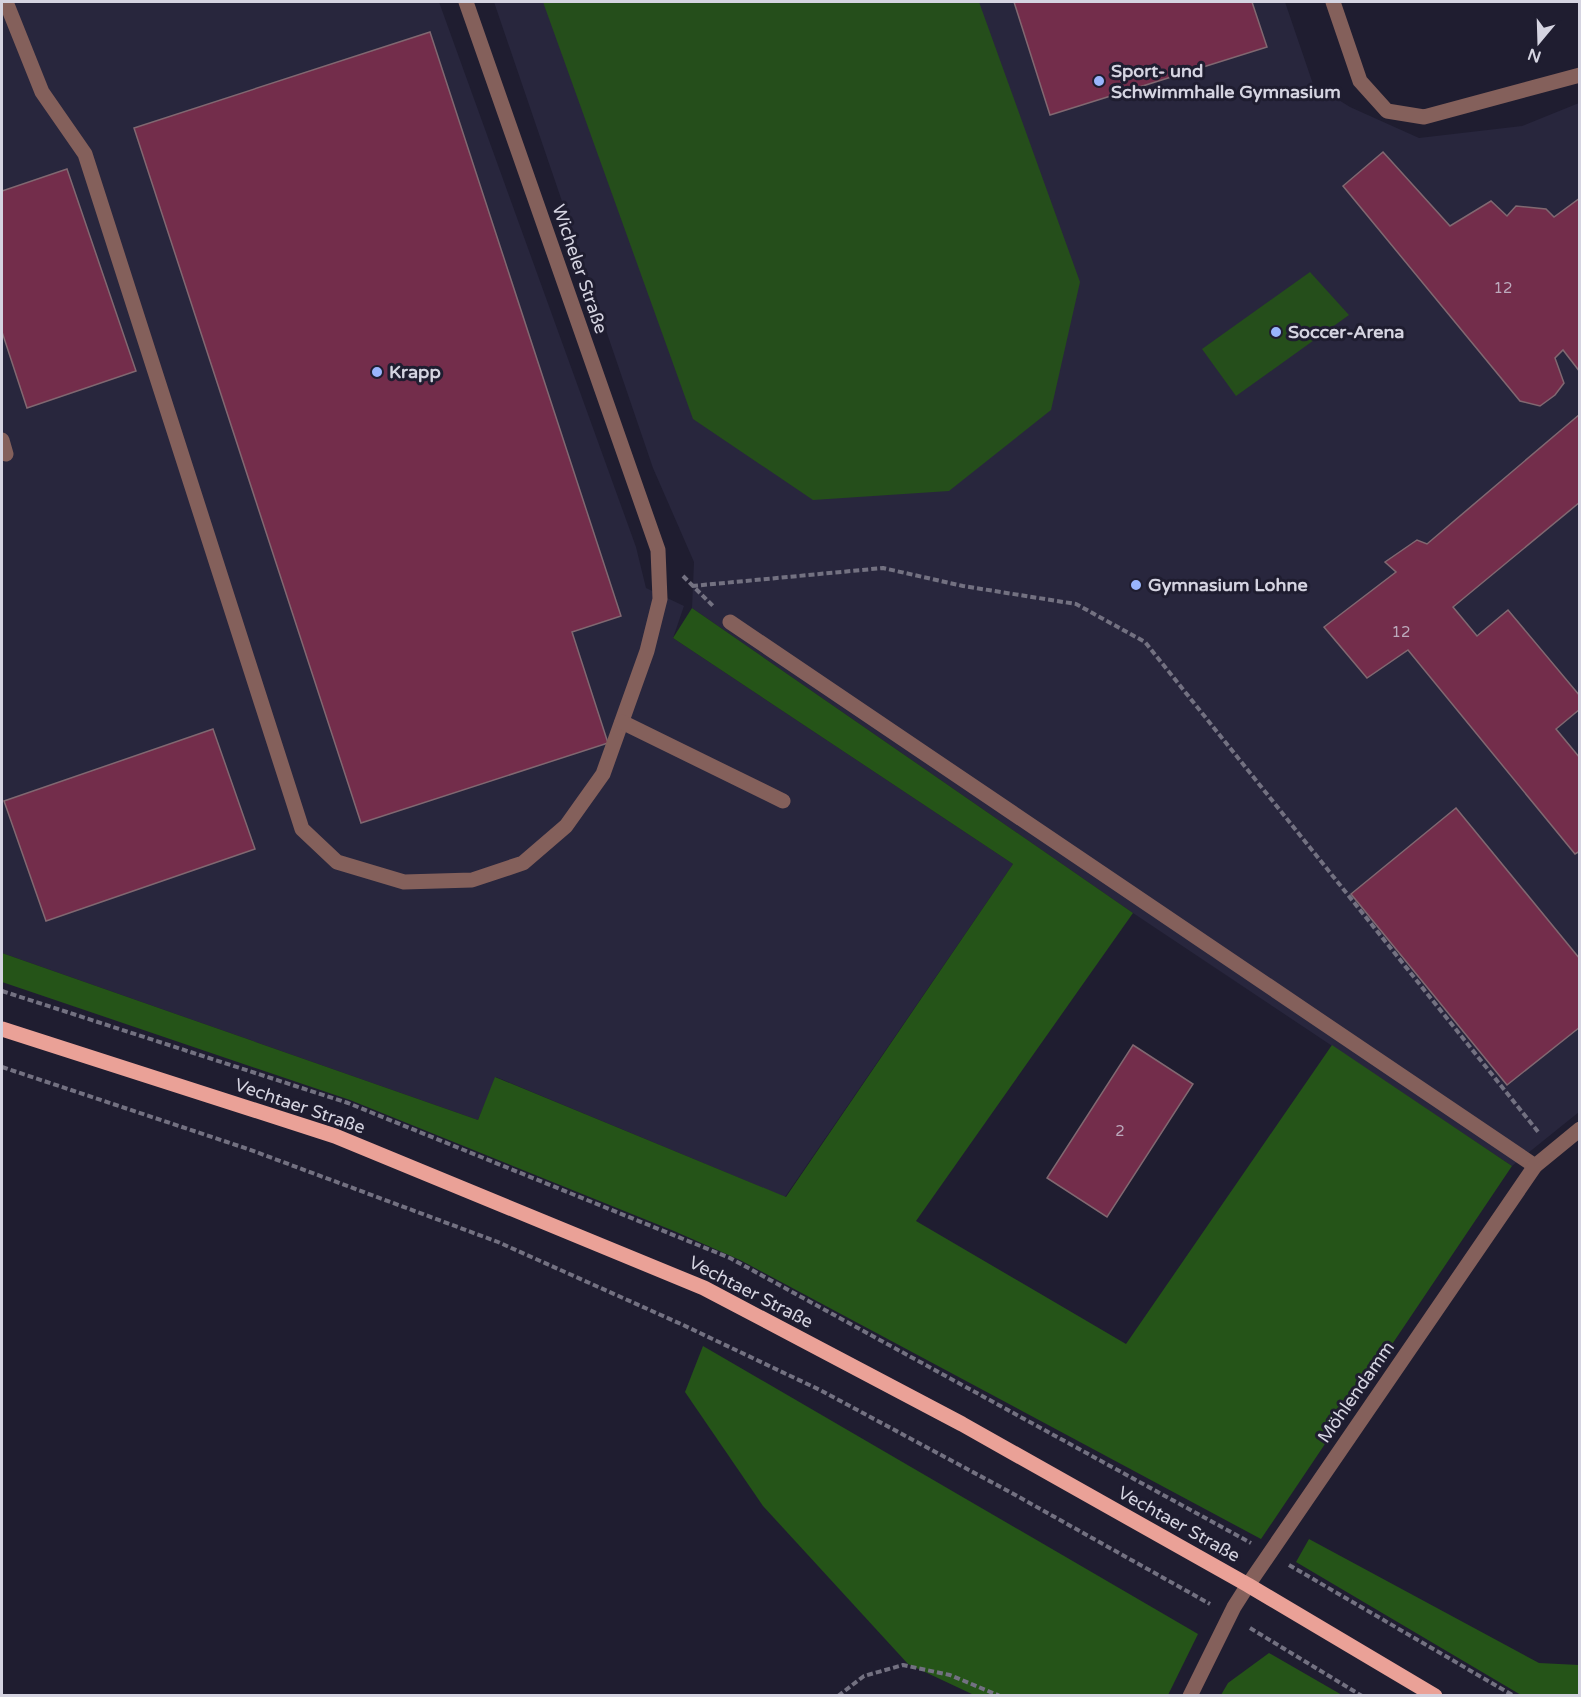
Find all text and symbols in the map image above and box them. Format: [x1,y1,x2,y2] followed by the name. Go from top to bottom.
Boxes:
[1509,12,1569,72] north arrow
[1525,44,1544,67] text: N
[1111,60,1341,103] place label: Sport- und Schwimmhalle Gymnasium
[1092,74,1106,88] marker: Sport- und Schwimmhalle Gymnasium
[548,202,612,336] street label: Wicheler Straße
[1494,279,1512,297] house number: 12
[1288,321,1404,343] place label: Soccer-Arena
[1269,325,1283,339] marker: Soccer-Arena
[389,361,441,383] place label: Krapp
[370,365,384,379] marker: Krapp
[1148,574,1308,596] place label: Gymnasium Lohne
[1129,578,1143,592] marker: Gymnasium Lohne
[1392,623,1410,641] house number: 12
[232,1073,368,1139] street label: Vechtaer Straße
[1115,1122,1125,1140] house number: 2
[685,1251,817,1333] street label: Vechtaer Straße
[1313,1337,1399,1447] street label: Möhlendamm
[1114,1481,1244,1567] street label: Vechtaer Straße

